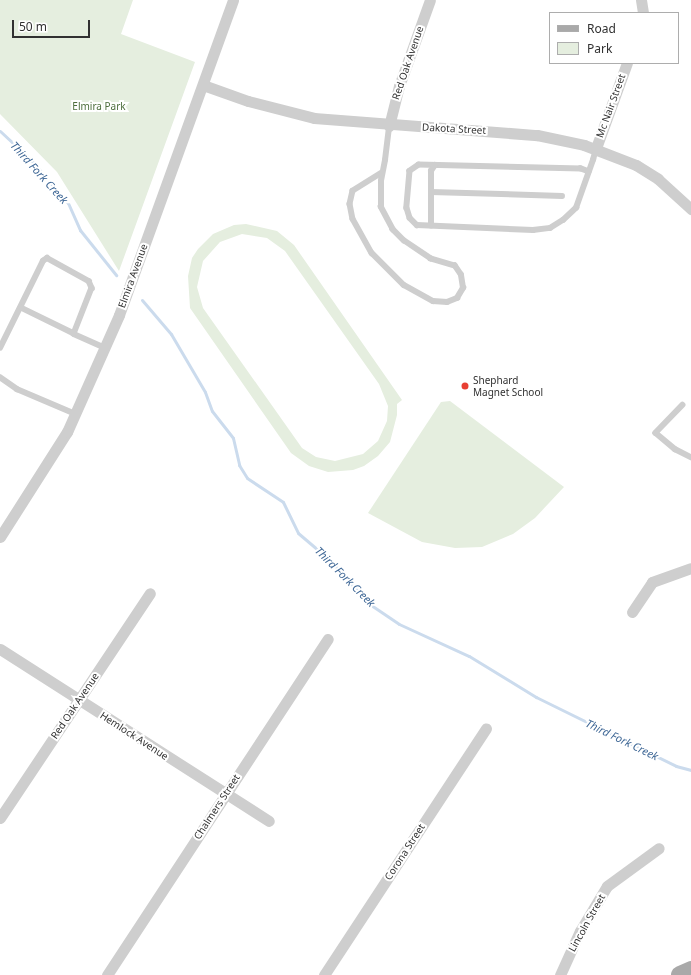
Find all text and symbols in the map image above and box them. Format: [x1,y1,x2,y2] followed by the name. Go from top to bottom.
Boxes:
[14,12,92,38] scale bar
[549,12,679,64] legend
[19,18,47,35] text: 50 m
[587,20,616,37] text: Road
[390,25,426,101] street label: Red Oak Avenue
[587,40,612,57] text: Park
[594,73,628,139] street label: Mc Nair Street
[72,101,126,113] park label: Elmira Park
[422,121,486,137] street label: Dakota Street
[8,139,70,207] water label: Third Fork Creek
[116,242,150,310] street label: Elmira Avenue
[473,374,543,398] place label: Shephard Magnet School
[460,381,470,391] marker: Shephard Magnet School
[312,544,378,610] water label: Third Fork Creek
[48,671,102,741] street label: Red Oak Avenue
[98,709,170,763] street label: Hemlock Avenue
[583,717,661,763] water label: Third Fork Creek
[192,772,242,842] street label: Chalmers Street
[382,822,428,882] street label: Corona Street
[566,892,608,954] street label: Lincoln Street

